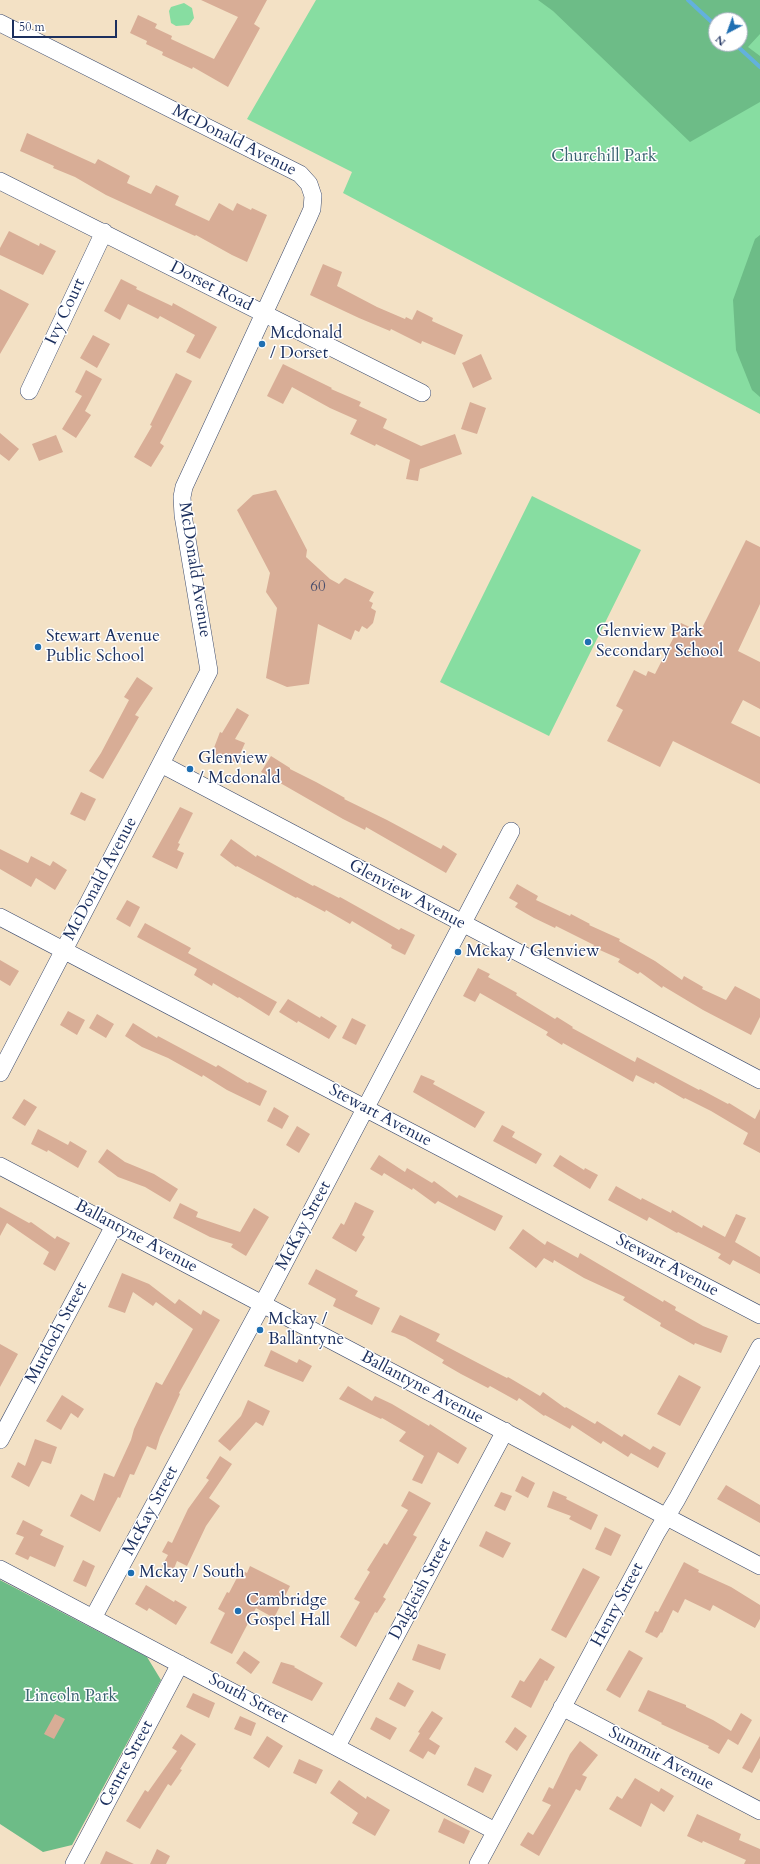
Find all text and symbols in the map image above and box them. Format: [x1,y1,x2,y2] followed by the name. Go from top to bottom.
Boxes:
[14,12,119,38] scale bar
[708,12,748,52] north arrow
[19,19,45,35] text: 50 m
[712,32,729,49] text: N
[168,101,300,181] street label: McDonald Avenue
[551,147,657,167] park label: Churchill Park
[166,258,256,316] street label: Dorset Road
[42,275,90,349] street label: Ivy Court
[270,324,342,364] place label: Mcdonald / Dorset
[257,339,267,349] marker: Mcdonald / Dorset
[173,501,215,639] street label: McDonald Avenue
[310,579,326,597] house number: 60
[596,622,723,662] place label: Glenview Park Secondary School
[46,627,160,667] place label: Stewart Avenue Public School
[583,637,593,647] marker: Glenview Park Secondary School
[33,642,43,652] marker: Stewart Avenue Public School
[198,749,280,789] place label: Glenview / Mcdonald
[185,764,195,774] marker: Glenview / Mcdonald
[60,814,142,944] street label: McDonald Avenue
[345,856,469,934] street label: Glenview Avenue
[466,942,600,962] place label: Mckay / Glenview
[453,947,463,957] marker: Mckay / Glenview
[325,1080,435,1152] street label: Stewart Avenue
[272,1178,336,1274] street label: McKay Street
[71,1196,201,1278] street label: Ballantyne Avenue
[612,1230,722,1302] street label: Stewart Avenue
[22,1279,92,1387] street label: Murdoch Street
[268,1310,344,1350] place label: Mckay / Ballantyne
[255,1325,265,1335] marker: Mckay / Ballantyne
[357,1347,487,1429] street label: Ballantyne Avenue
[119,1463,183,1559] street label: McKay Street
[386,1535,456,1643] street label: Dalgleish Street
[587,1559,649,1651] street label: Henry Street
[139,1563,245,1583] place label: Mckay / South
[126,1568,136,1578] marker: Mckay / South
[246,1591,330,1631] place label: Cambridge Gospel Hall
[233,1606,243,1616] marker: Cambridge Gospel Hall
[205,1670,291,1728] street label: South Street
[25,1687,117,1707] park label: Lincoln Park
[96,1717,158,1811] street label: Centre Street
[605,1723,717,1795] street label: Summit Avenue

